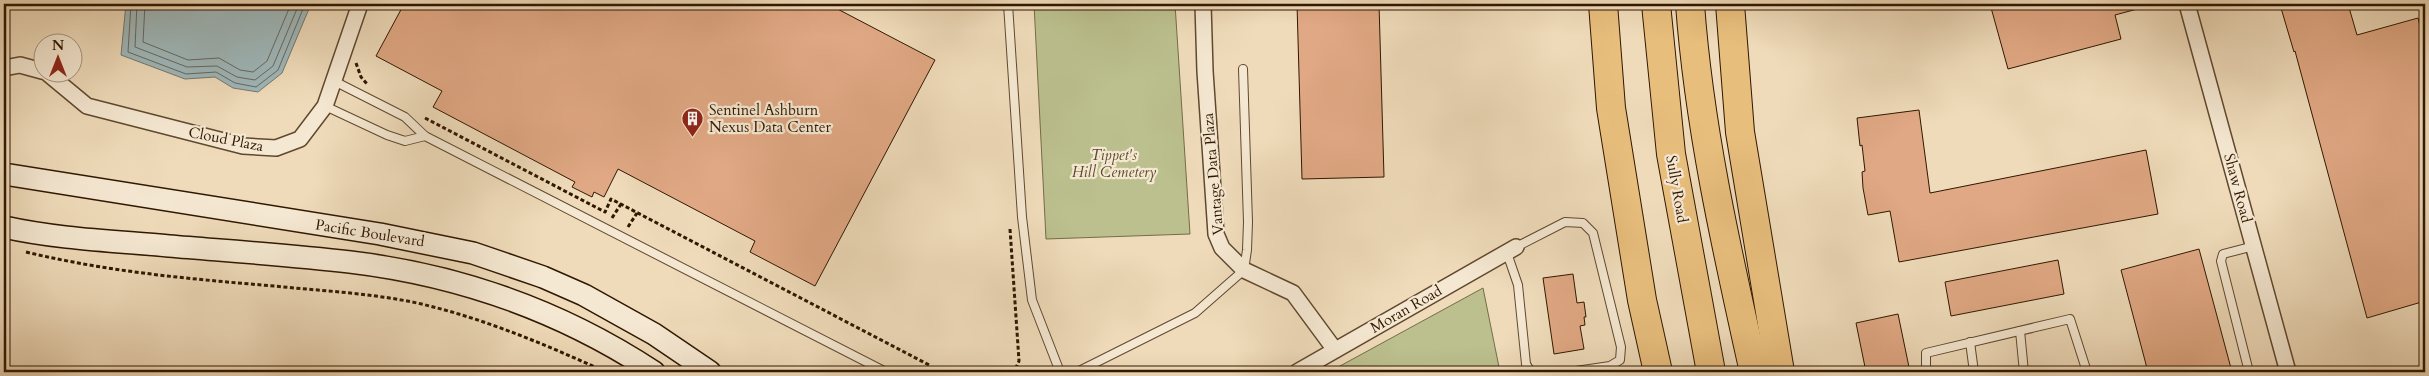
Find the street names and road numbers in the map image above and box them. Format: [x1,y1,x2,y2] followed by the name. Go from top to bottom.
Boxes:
[1198,111,1228,236] street label: Vantage Data Plaza
[187,122,266,156] street label: Cloud Plaza
[2219,151,2257,225] street label: Shaw Road
[1661,154,1693,224] street label: Sully Road
[314,214,426,252] street label: Pacific Boulevard
[1366,280,1446,338] street label: Moran Road

